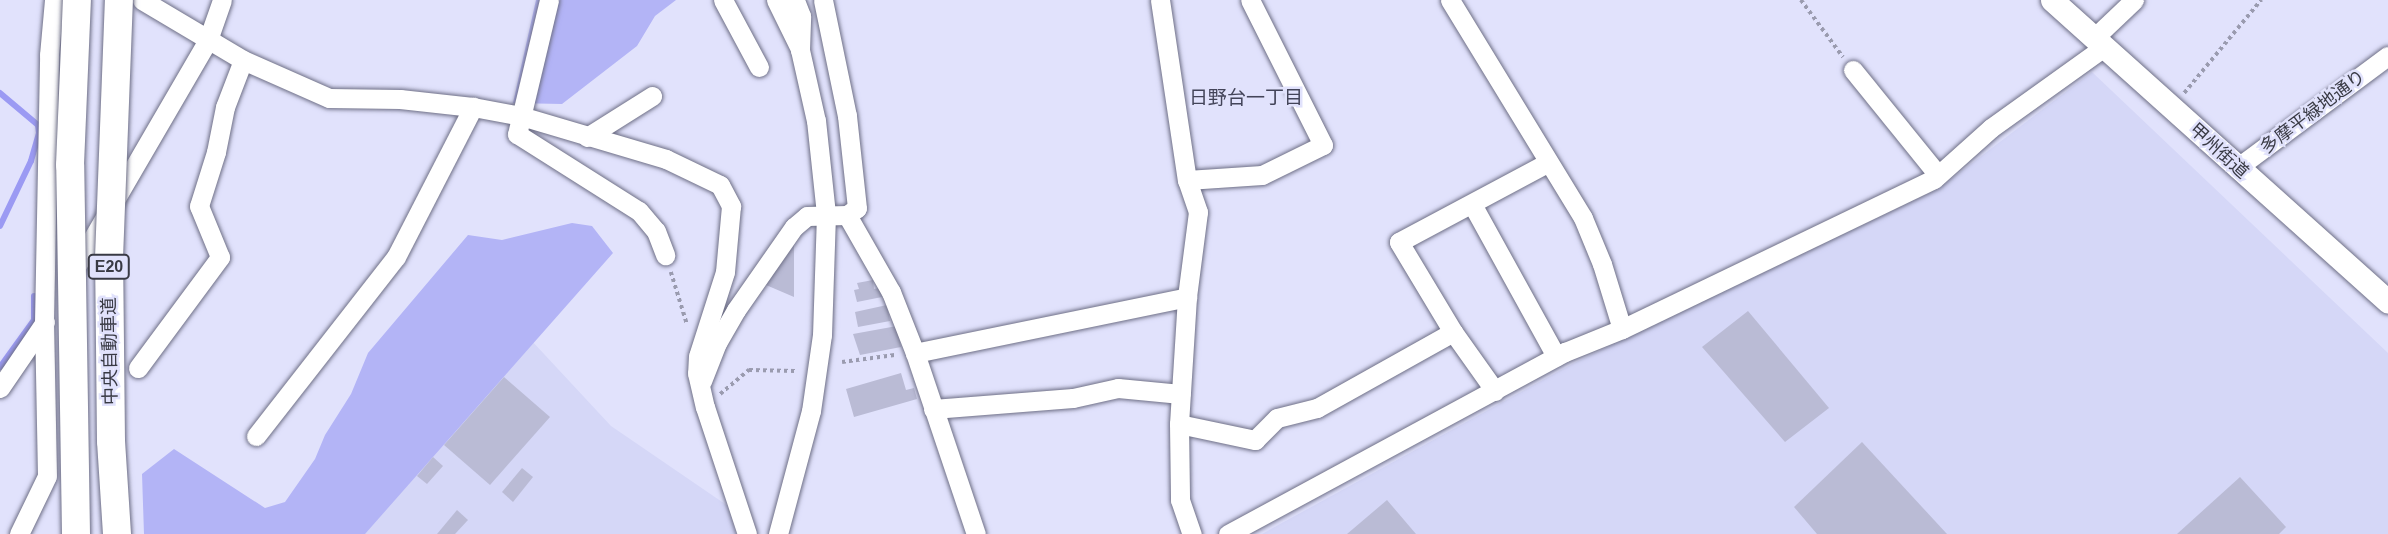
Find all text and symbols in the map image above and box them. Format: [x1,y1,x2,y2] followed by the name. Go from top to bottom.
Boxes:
[2256,65,2370,159] street label: 多摩平緑地通り
[1189,87,1303,109] district label: 日野台一丁目
[2185,119,2253,183] street label: 甲州街道
[86,255,132,280] road number: E20
[98,297,122,405] street label: 中央自動車道

